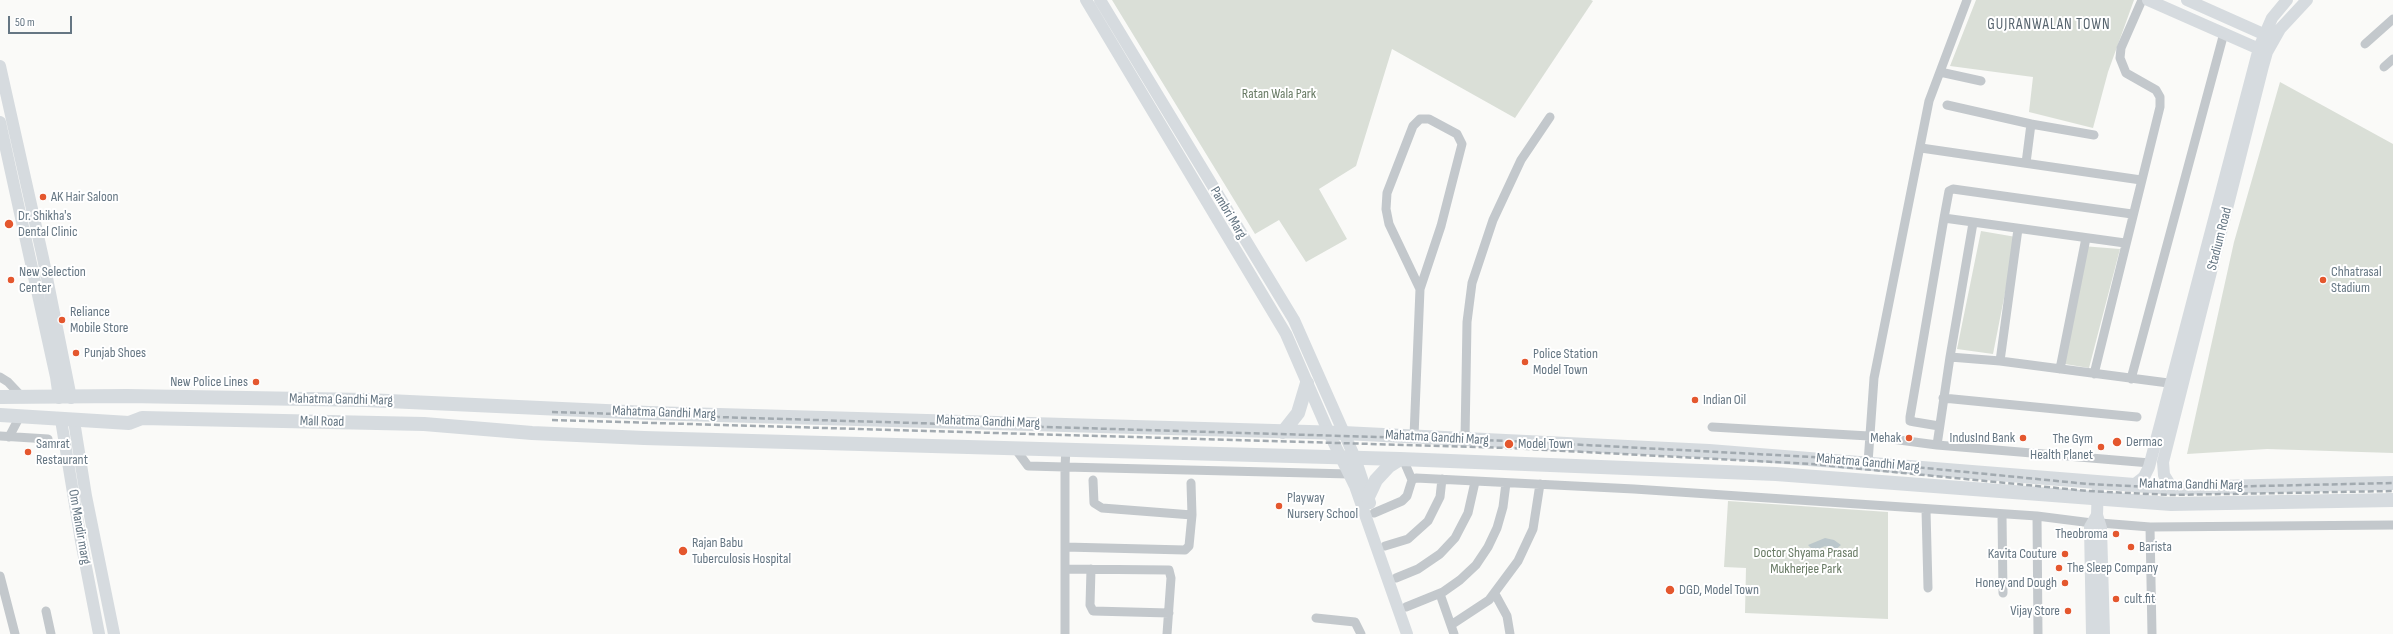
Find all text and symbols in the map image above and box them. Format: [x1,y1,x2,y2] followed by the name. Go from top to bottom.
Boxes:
[10,8,74,34] scale bar
[15,15,35,30] text: 50 m
[1987,16,2111,34] district label: GUJRANWALAN TOWN
[1242,86,1316,102] park label: Ratan Wala Park
[1206,184,1250,242] street label: Pambri Marg
[51,189,119,205] place label: AK Hair Saloon
[38,192,48,202] marker: AK Hair Saloon
[2204,206,2236,272] street label: Stadium Road
[18,208,78,240] place label: Dr. Shikha's Dental Clinic
[3,218,15,230] marker: Dr. Shikha's Dental Clinic
[19,264,86,296] place label: New Selection Center
[2331,264,2382,296] place label: Chhatrasal Stadium
[6,275,16,285] marker: New Selection Center
[2318,275,2328,285] marker: Chhatrasal Stadium
[70,304,128,336] place label: Reliance Mobile Store
[57,315,67,325] marker: Reliance Mobile Store
[84,345,146,361] place label: Punjab Shoes
[1533,346,1598,378] place label: Police Station Model Town
[71,348,81,358] marker: Punjab Shoes
[1520,357,1530,367] marker: Police Station Model Town
[170,374,248,390] place label: New Police Lines
[251,377,261,387] marker: New Police Lines
[289,391,393,409] street label: Mahatma Gandhi Marg
[1703,392,1746,408] place label: Indian Oil
[1690,395,1700,405] marker: Indian Oil
[612,403,716,423] street label: Mahatma Gandhi Marg
[936,412,1040,432] street label: Mahatma Gandhi Marg
[300,413,344,431] street label: Mall Road
[1385,427,1489,449] street label: Mahatma Gandhi Marg
[1870,430,1901,446] place label: Mehak
[1950,430,2015,446] place label: IndusInd Bank
[2030,431,2093,464] place label: The Gym Health Planet
[1904,433,1914,443] marker: Mehak
[2018,433,2028,443] marker: IndusInd Bank
[2126,434,2163,450] place label: Dermac
[36,436,88,468] place label: Samrat Restaurant
[1518,436,1573,452] place label: Model Town
[2111,436,2123,448] marker: Dermac
[1503,438,1515,450] marker: Model Town
[2096,442,2106,452] marker: The Gym Health Planet
[23,447,33,457] marker: Samrat Restaurant
[1816,450,1920,476] street label: Mahatma Gandhi Marg
[2139,476,2243,494] street label: Mahatma Gandhi Marg
[64,488,94,566] street label: Om Mandir marg
[1287,490,1358,522] place label: Playway Nursery School
[1274,501,1284,511] marker: Playway Nursery School
[2055,526,2108,542] place label: Theobroma
[2111,529,2121,539] marker: Theobroma
[692,535,791,568] place label: Rajan Babu Tuberculosis Hospital
[2139,539,2172,555] place label: Barista
[2126,542,2136,552] marker: Barista
[677,545,689,557] marker: Rajan Babu Tuberculosis Hospital
[1754,545,1858,578] park label: Doctor Shyama Prasad Mukherjee Park
[1988,546,2057,562] place label: Kavita Couture
[2060,549,2070,559] marker: Kavita Couture
[2067,560,2158,576] place label: The Sleep Company
[2054,563,2064,573] marker: The Sleep Company
[1975,575,2057,591] place label: Honey and Dough
[2060,578,2070,588] marker: Honey and Dough
[1679,582,1759,598] place label: DGD, Model Town
[1664,584,1676,596] marker: DGD, Model Town
[2124,591,2155,607] place label: cult.fit
[2111,594,2121,604] marker: cult.fit
[2010,603,2060,619] place label: Vijay Store
[2063,606,2073,616] marker: Vijay Store

